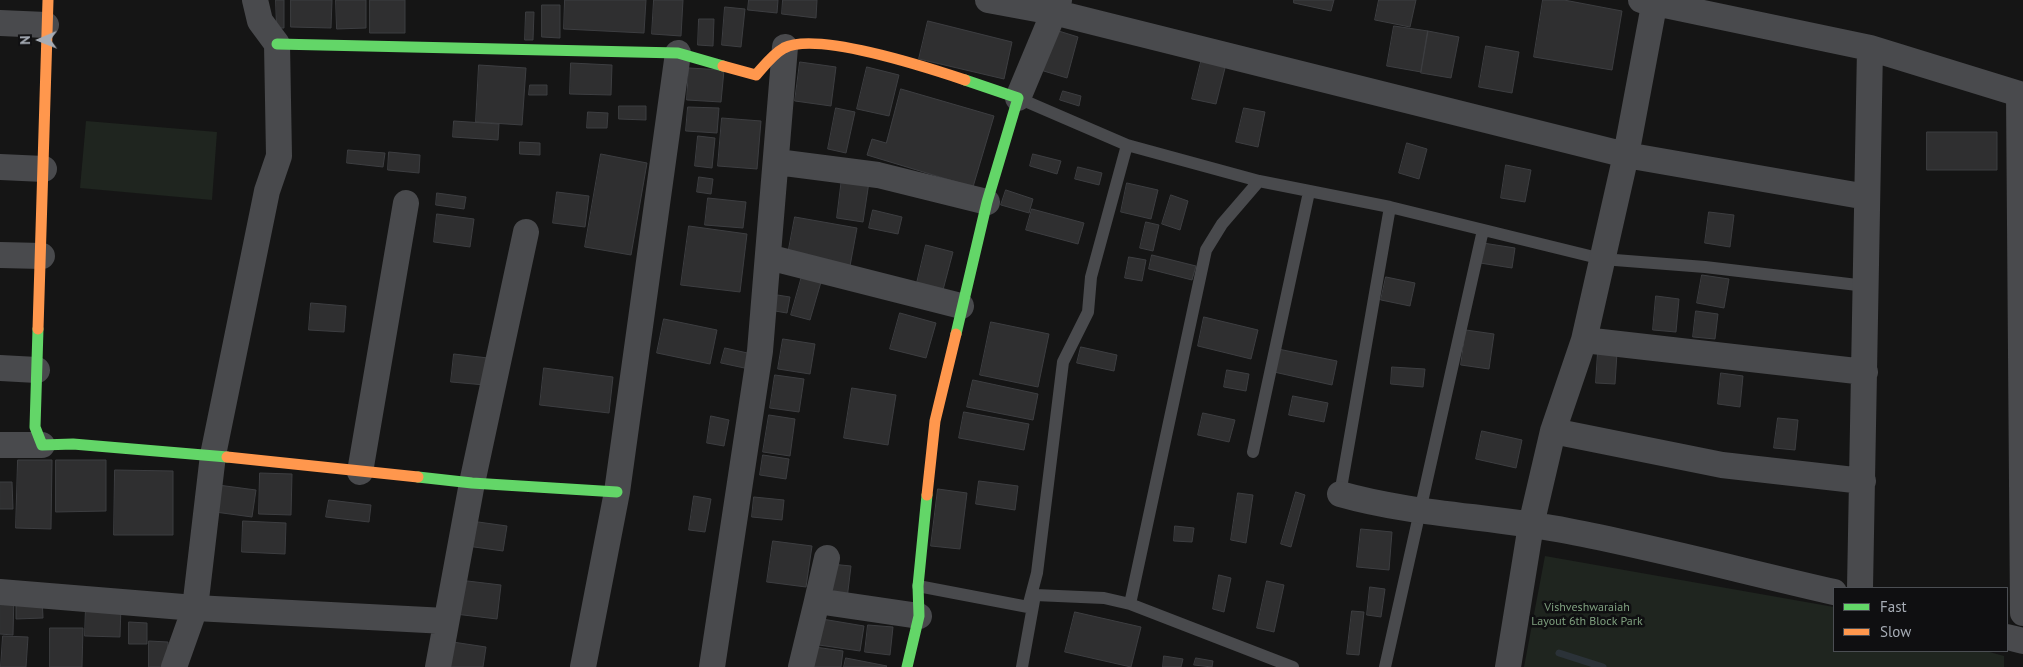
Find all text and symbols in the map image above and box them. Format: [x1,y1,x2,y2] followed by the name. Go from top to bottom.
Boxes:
[15,15,65,65] north arrow
[16,36,34,45] text: N
[1833,587,2008,652] legend
[1880,597,1907,616] text: Fast
[1531,601,1643,629] park label: Vishveshwaraiah Layout 6th Block Park
[1880,622,1911,641] text: Slow

